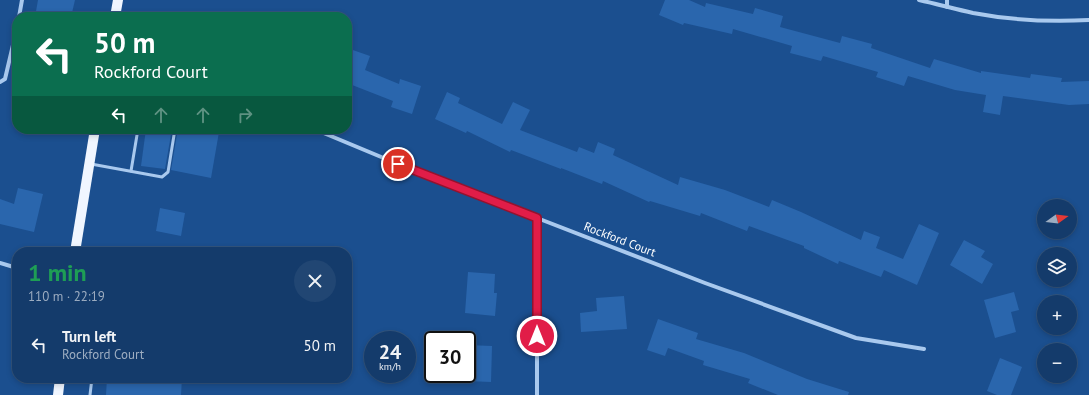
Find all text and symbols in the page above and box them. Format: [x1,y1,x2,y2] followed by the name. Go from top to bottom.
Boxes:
[94,24,155,61] text: 50 m
[28,28,80,80] icon: left
[94,60,208,83] text: Rockford Court
[108,104,130,126] icon: left
[150,104,172,126] icon: ahead
[192,104,214,126] icon: ahead
[234,104,256,126] icon: right
[381,147,415,181] pin
[387,153,409,175] icon: arrive
[1037,199,1077,239] north arrow
[1037,199,1077,383] map controls
[582,218,658,260] street label: Rockford Court
[1037,247,1077,287] button: layers
[28,257,87,288] text: 1 min
[294,260,336,302] button: close
[28,288,105,305] text: 110 m · 22:19
[1037,295,1077,335] button: +
[516,315,558,357] position arrow
[62,327,116,346] text: Turn left
[424,331,476,383] speed limit sign: 30
[28,334,50,356] icon: left
[303,336,336,355] text: 50 m
[379,339,401,365] text: 24
[1037,343,1077,383] button: −
[62,346,144,363] text: Rockford Court
[379,360,401,373] text: km/h

